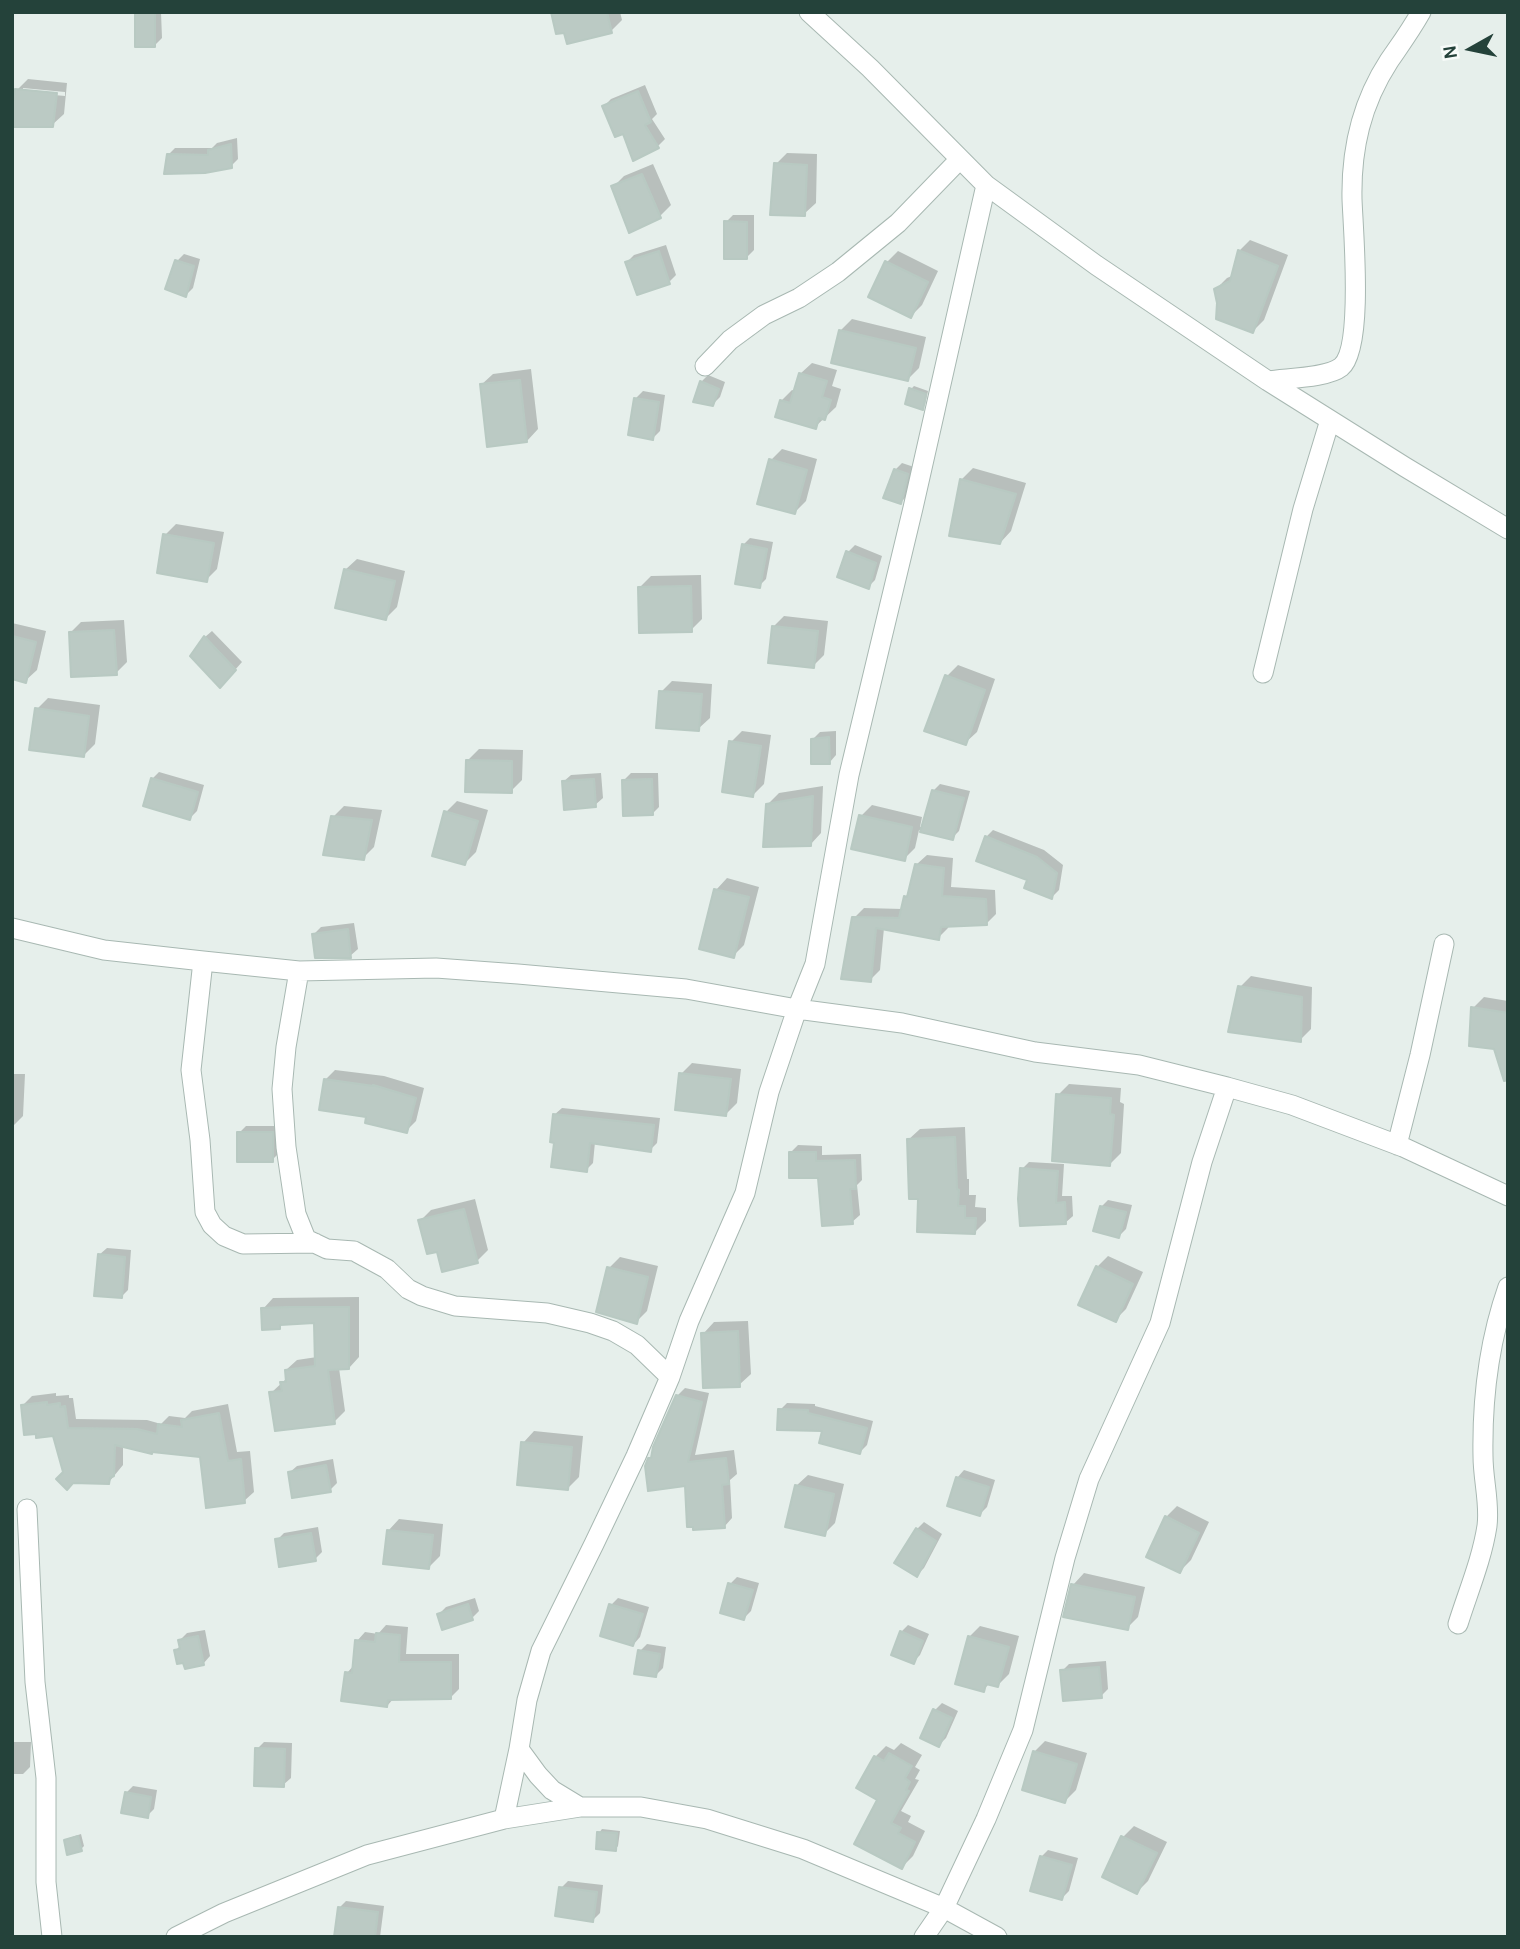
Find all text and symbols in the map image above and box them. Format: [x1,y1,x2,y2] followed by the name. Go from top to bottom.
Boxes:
[1436,14,1506,84] north arrow
[1438,44,1462,61] text: N

